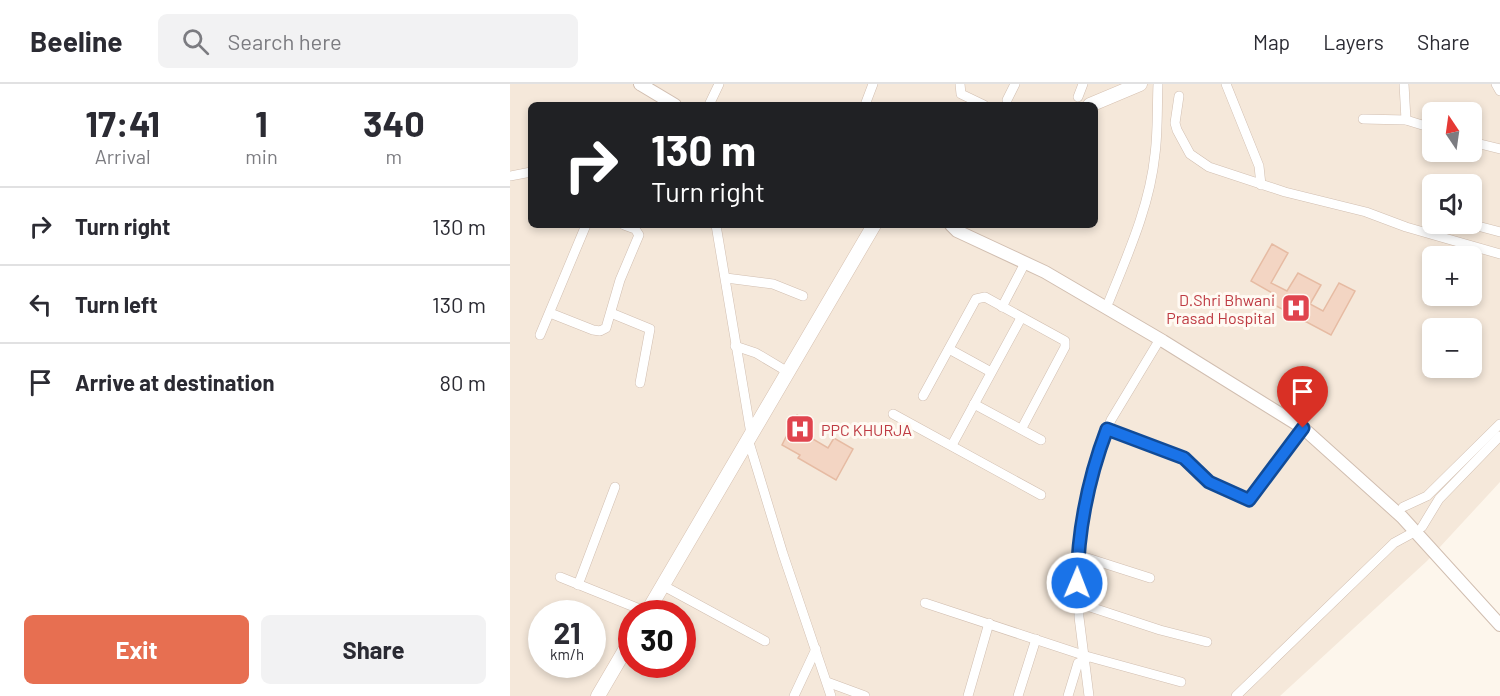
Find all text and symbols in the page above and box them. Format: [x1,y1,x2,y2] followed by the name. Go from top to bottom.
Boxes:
[158,14,578,68] search box
[30,24,122,58] text: Beeline
[179,25,212,58] icon: search
[227,28,342,54] text: Search here
[1253,29,1290,54] text: Map
[1323,29,1384,54] text: Layers
[1417,29,1470,54] text: Share
[85,101,160,144] text: 17:41
[255,101,268,144] text: 1
[363,101,425,144] text: 340
[1422,102,1482,162] north arrow
[1422,102,1482,378] map controls
[651,124,756,174] text: 130 m
[552,126,630,204] icon: right
[95,144,151,168] text: Arrival
[245,144,278,168] text: min
[386,144,402,168] text: m
[1422,174,1482,234] button: sound
[651,175,765,207] text: Turn right
[24,210,57,243] icon: right
[75,213,170,239] text: Turn right
[432,213,486,239] text: 130 m
[1422,246,1482,306] button: +
[24,288,57,321] icon: left
[1166,290,1275,327] place label: D.Shri Bhwani Prasad Hospital
[75,291,158,317] text: Turn left
[432,291,486,317] text: 130 m
[1280,292,1312,324] hospital icon: D.Shri Bhwani Prasad Hospital
[1422,318,1482,378] button: −
[24,366,57,399] icon: arrive
[1277,366,1328,428] pin
[75,369,274,395] text: Arrive at destination
[440,369,486,395] text: 80 m
[1286,375,1319,408] icon: arrive
[784,413,816,445] hospital icon: PPC KHURJA
[821,420,912,439] place label: PPC KHURJA
[1045,551,1109,615] position arrow
[618,600,696,678] speed limit sign: 30
[553,614,581,650] text: 21
[24,615,249,684] button: Exit
[261,615,486,684] button: Share
[550,645,584,663] text: km/h

